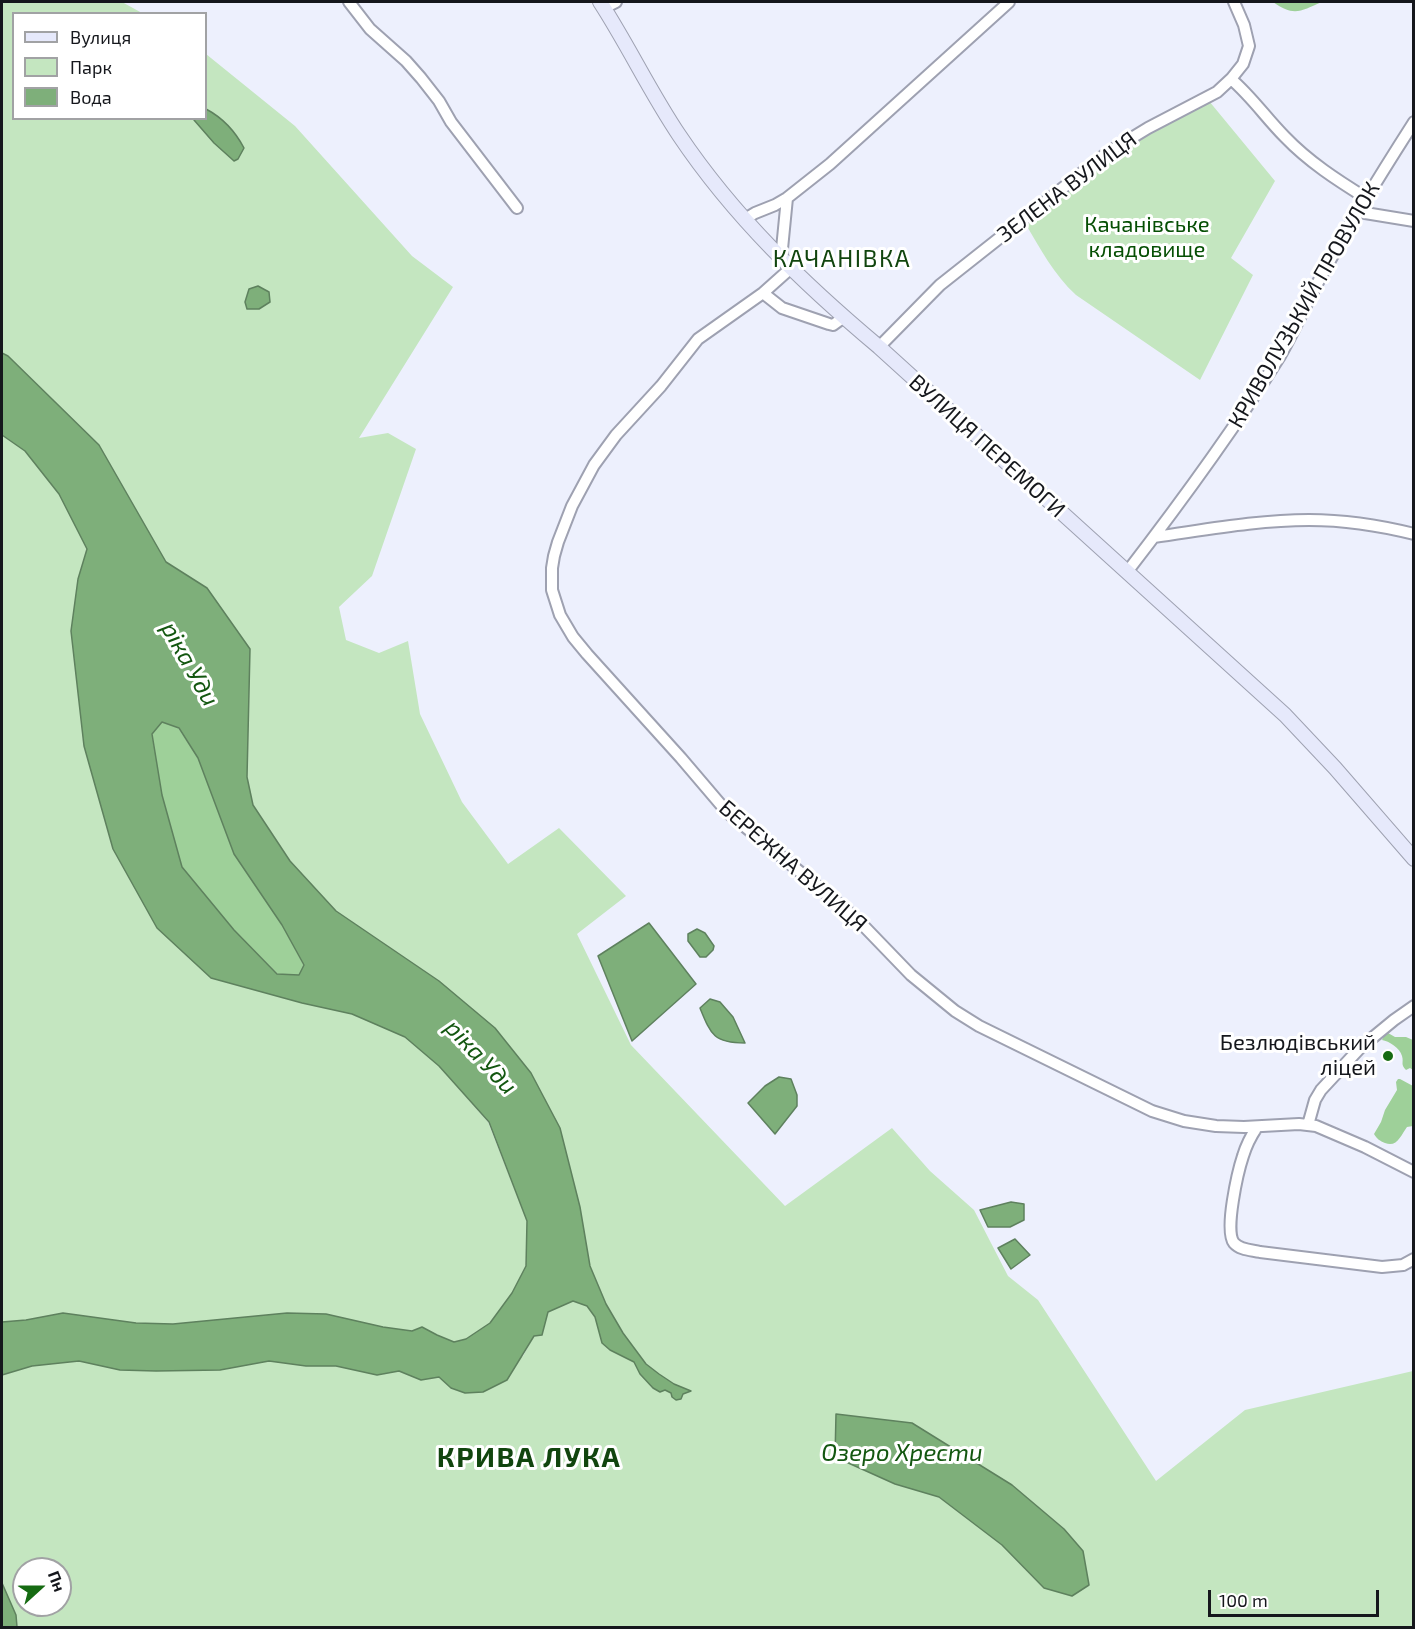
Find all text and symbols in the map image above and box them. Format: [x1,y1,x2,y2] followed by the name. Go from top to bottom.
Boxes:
[12,12,207,120] legend
[70,26,131,48] text: Вулиця
[70,56,112,78] text: Парк
[70,86,112,108] text: Вода
[992,126,1142,248] street label: ЗЕЛЕНА ВУЛИЦЯ
[1223,177,1385,433] street label: КРИВОЛУЗЬКИЙ ПРОВУЛОК
[1084,212,1210,264] park label: Качанівське кладовище
[773,245,911,273] district label: КАЧАНІВКА
[903,369,1071,523] street label: ВУЛИЦЯ ПЕРЕМОГИ
[155,617,225,711] water label: ріка Уди
[714,795,872,937] street label: БЕРЕЖНА ВУЛИЦЯ
[439,1014,523,1100] water label: ріка Уди
[1220,1030,1376,1082] place label: Безлюдівський ліцей
[1381,1049,1395,1063] marker: Безлюдівський ліцей
[821,1439,983,1467] water label: Озеро Хрести
[437,1441,621,1475] district label: КРИВА ЛУКА
[12,1557,72,1617] north arrow
[45,1568,70,1594] text: Пн
[1211,1578,1382,1616] scale bar
[1219,1589,1268,1611] text: 100 m

